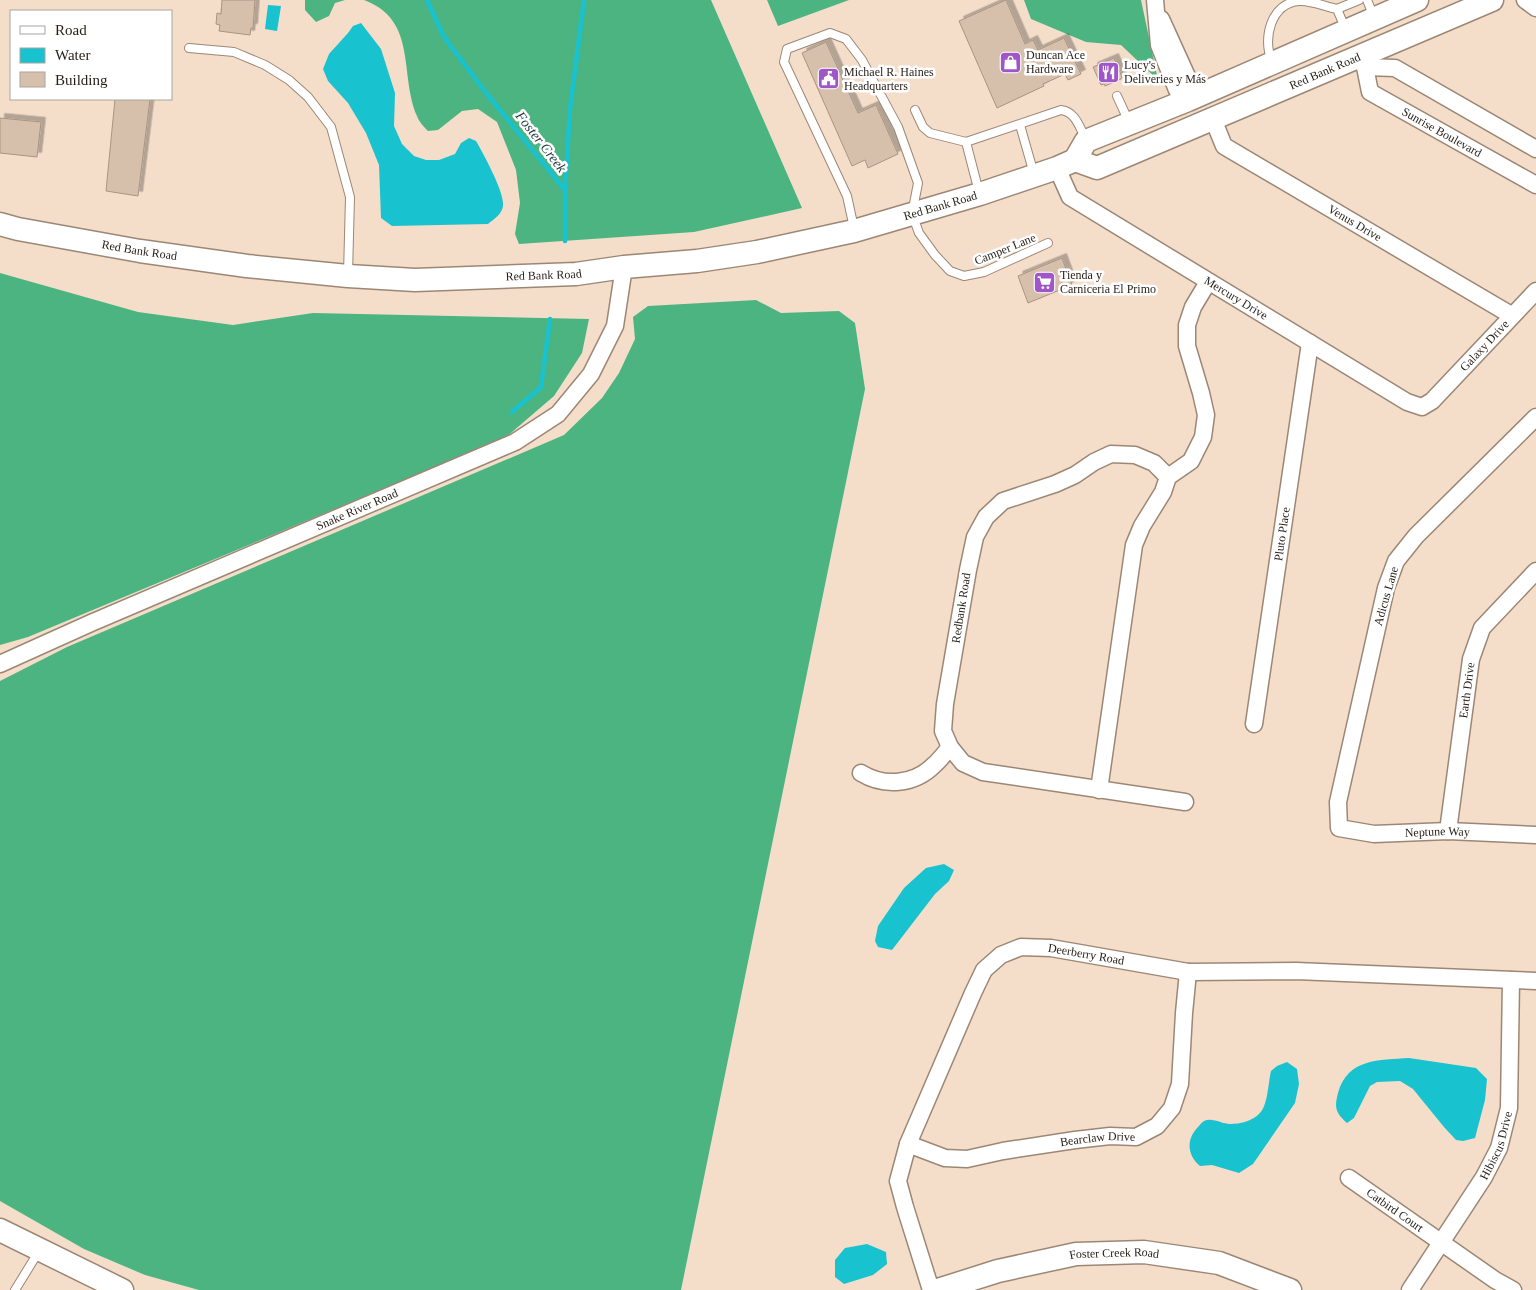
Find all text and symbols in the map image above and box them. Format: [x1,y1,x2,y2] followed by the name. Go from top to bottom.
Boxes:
[10,10,172,100] legend
[55,22,87,38] text: Road
[55,47,90,63] text: Water
[1026,48,1085,76] place label: Duncan Ace Hardware
[998,50,1022,74] shop icon: Duncan Ace Hardware
[1287,50,1363,92] street label: Red Bank Road
[1124,58,1206,86] place label: Lucy's Deliveries y Más
[1096,60,1120,84] restaurant icon: Lucy's Deliveries y Más
[844,65,934,93] place label: Michael R. Haines Headquarters
[816,67,840,91] public building icon: Michael R. Haines Headquarters
[55,72,108,88] text: Building
[1400,104,1484,160] street label: Sunrise Boulevard
[512,108,570,176] water label: Foster Creek
[902,188,979,223] street label: Red Bank Road
[1326,202,1384,244] street label: Venus Drive
[972,230,1038,268] street label: Camper Lane
[101,237,178,263] street label: Red Bank Road
[505,266,583,284] street label: Red Bank Road
[1060,268,1156,296] place label: Tienda y Carniceria El Primo
[1032,270,1056,294] supermarket icon: Tienda y Carniceria El Primo
[1202,273,1270,323] street label: Mercury Drive
[1457,317,1512,374] street label: Galaxy Drive
[314,486,400,533] street label: Snake River Road
[1271,506,1293,562] street label: Pluto Place
[1371,565,1401,627] street label: Adicus Lane
[949,572,973,644] street label: Redbank Road
[1456,661,1477,719] street label: Earth Drive
[1404,824,1470,840] street label: Neptune Way
[1047,941,1125,968] street label: Deerberry Road
[1477,1110,1515,1182] street label: Hibiscus Drive
[1059,1129,1136,1149] street label: Bearclaw Drive
[1364,1185,1427,1235] street label: Catbird Court
[1068,1245,1160,1262] street label: Foster Creek Road

